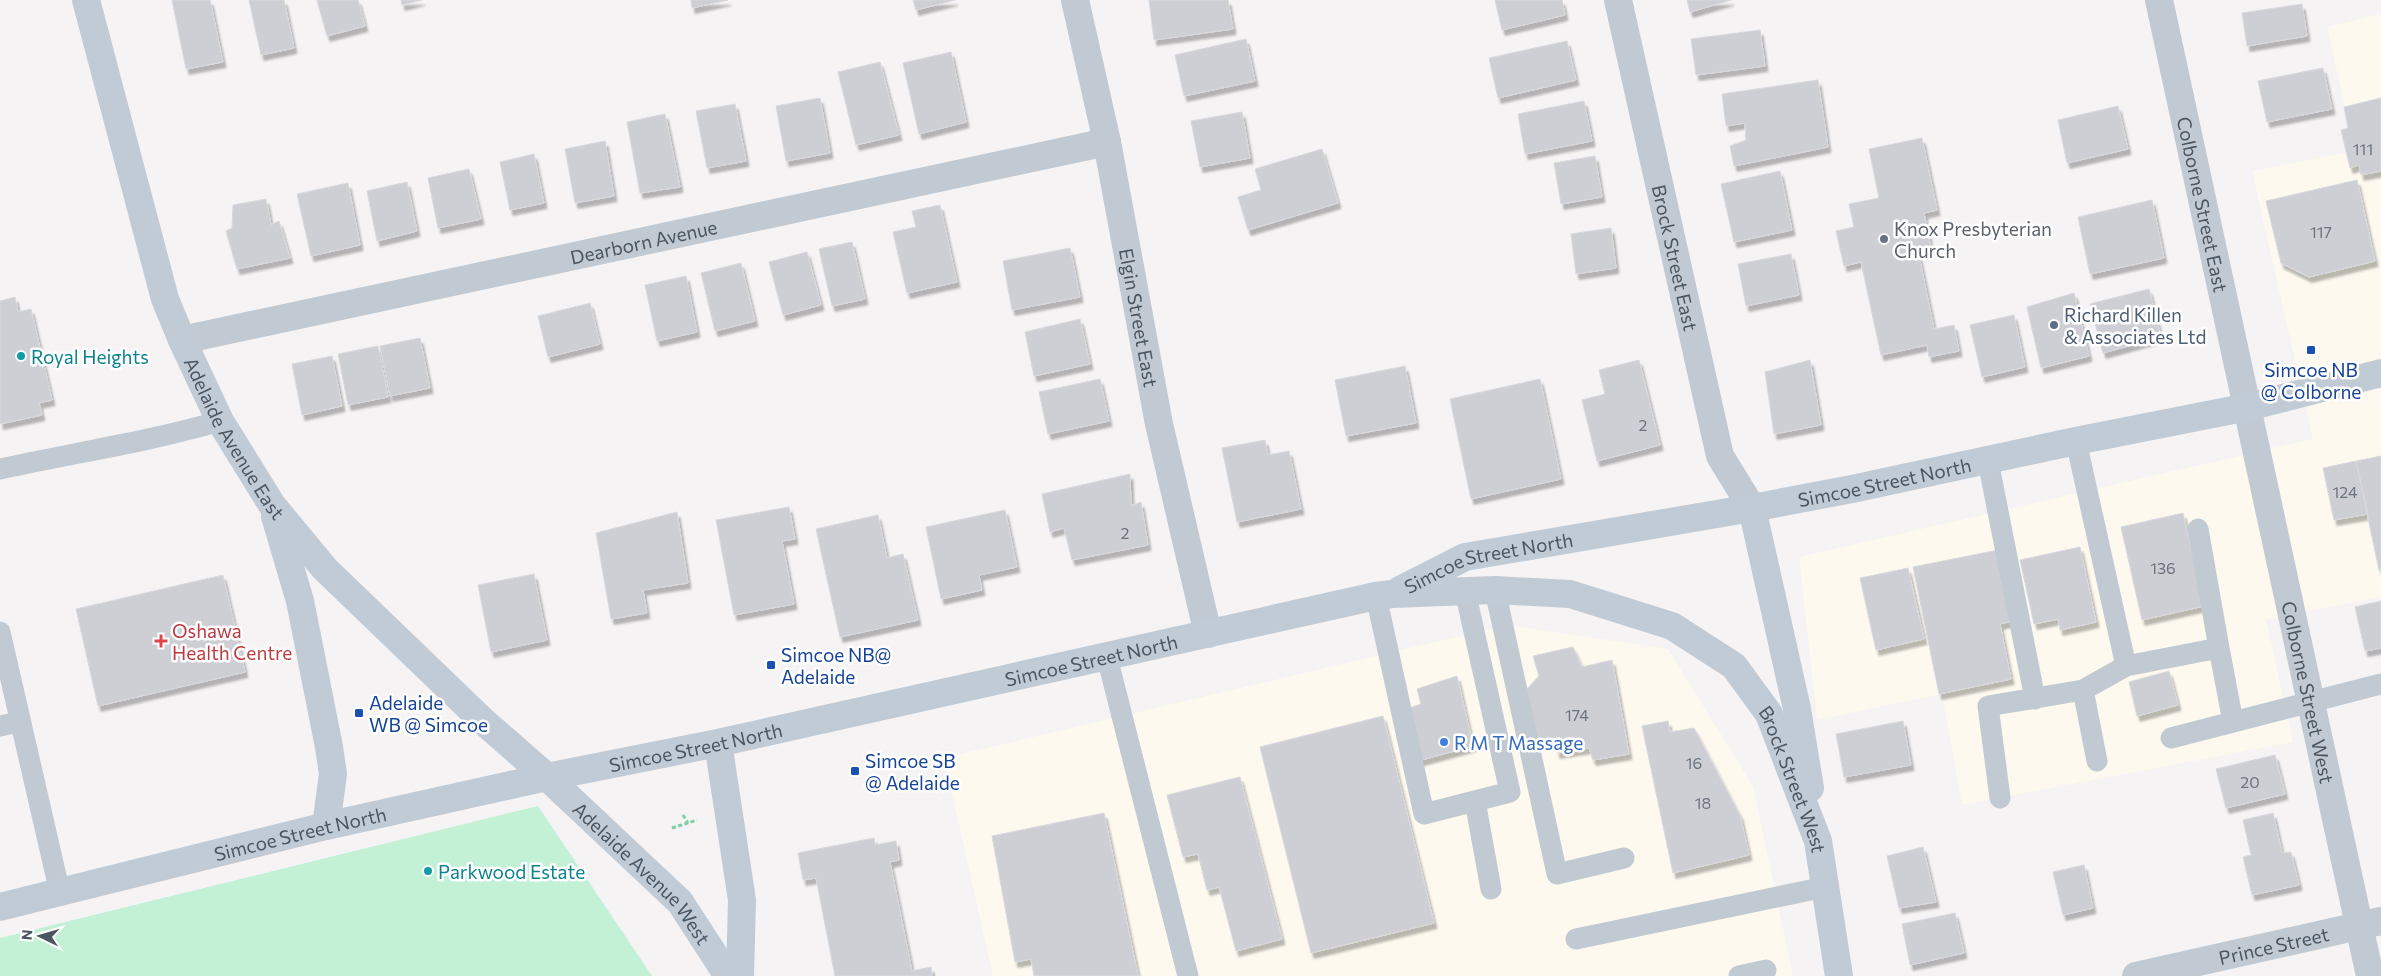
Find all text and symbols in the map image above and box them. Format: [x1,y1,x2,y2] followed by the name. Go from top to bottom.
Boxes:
[2173,114,2233,294] street label: Colborne Street East
[2353,139,2373,158] house number: 111
[1648,182,1703,333] street label: Brock Street East
[568,214,719,268] street label: Dearborn Avenue
[1894,217,2052,262] place label: Knox Presbyterian Church
[2310,222,2332,241] house number: 117
[1878,233,1890,245] marker: Knox Presbyterian Church
[1115,246,1163,389] street label: Elgin Street East
[2064,303,2206,348] place label: Richard Killen & Associates Ltd
[2048,319,2060,331] marker: Richard Killen & Associates Ltd
[2305,344,2317,356] marker: Simcoe NB @ Colborne
[31,345,149,368] place label: Royal Heights
[15,350,27,362] marker: Royal Heights
[180,353,290,524] street label: Adelaide Avenue East
[2261,358,2361,403] place label: Simcoe NB @ Colborne
[1639,415,1648,434] house number: 2
[1796,452,1973,511] street label: Simcoe Street North
[2332,482,2358,501] house number: 124
[1121,523,1130,542] house number: 2
[1400,527,1575,598] street label: Simcoe Street North
[2150,558,2176,577] house number: 136
[2278,599,2340,785] street label: Colborne Street West
[172,619,292,664] place label: Oshawa Health Centre
[1003,629,1180,690] street label: Simcoe Street North
[154,634,168,648] marker: Oshawa Health Centre
[781,643,891,688] place label: Simcoe NB@ Adelaide
[765,659,777,671] marker: Simcoe NB@ Adelaide
[369,691,488,736] place label: Adelaide WB @ Simcoe
[1755,701,1831,855] street label: Brock Street West
[1565,705,1589,724] house number: 174
[353,707,365,719] marker: Adelaide WB @ Simcoe
[607,717,785,776] street label: Simcoe Street North
[1454,731,1583,754] place label: R M T Massage
[1438,736,1450,748] marker: R M T Massage
[865,749,960,794] place label: Simcoe SB @ Adelaide
[1686,753,1702,772] house number: 16
[849,765,861,777] marker: Simcoe SB @ Adelaide
[2240,772,2260,791] house number: 20
[1695,793,1711,812] house number: 18
[569,797,716,949] street label: Adelaide Avenue West
[212,802,388,865] street label: Simcoe Street North
[438,860,585,883] place label: Parkwood Estate
[422,865,434,877] marker: Parkwood Estate
[15,911,65,961] north arrow
[2216,922,2331,969] street label: Prince Street
[18,929,35,941] text: N

